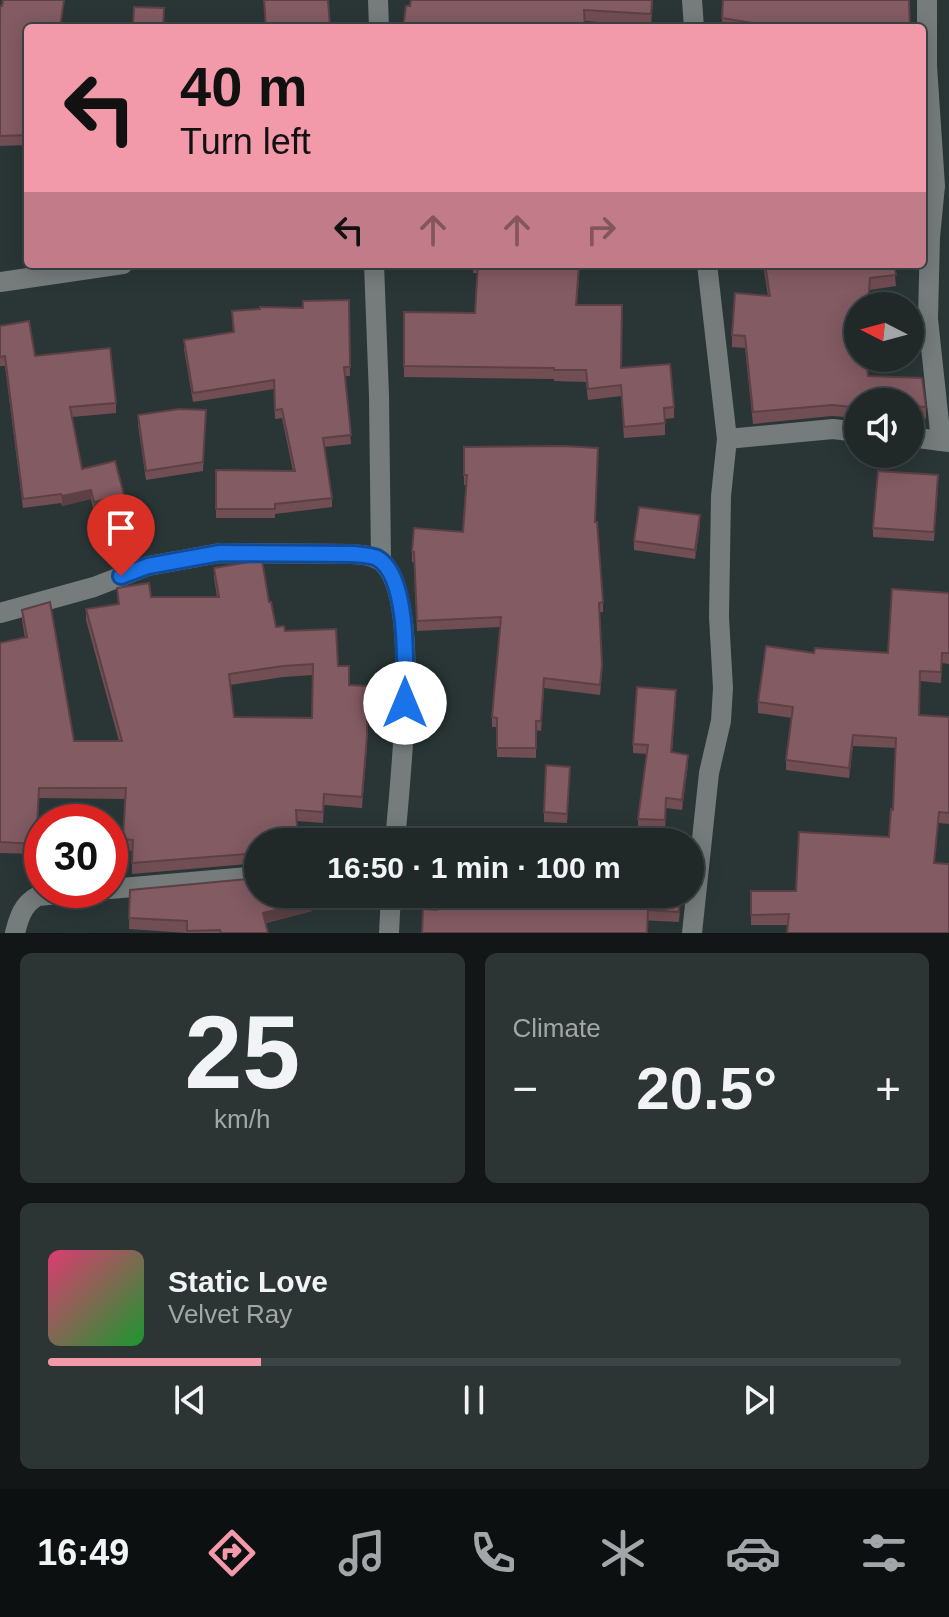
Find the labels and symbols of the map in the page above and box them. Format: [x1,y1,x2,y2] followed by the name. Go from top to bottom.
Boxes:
[844,292,924,372] north arrow
[87,494,155,576] pin
[363,661,447,745] position arrow
[24,804,128,908] speed limit sign: 30

